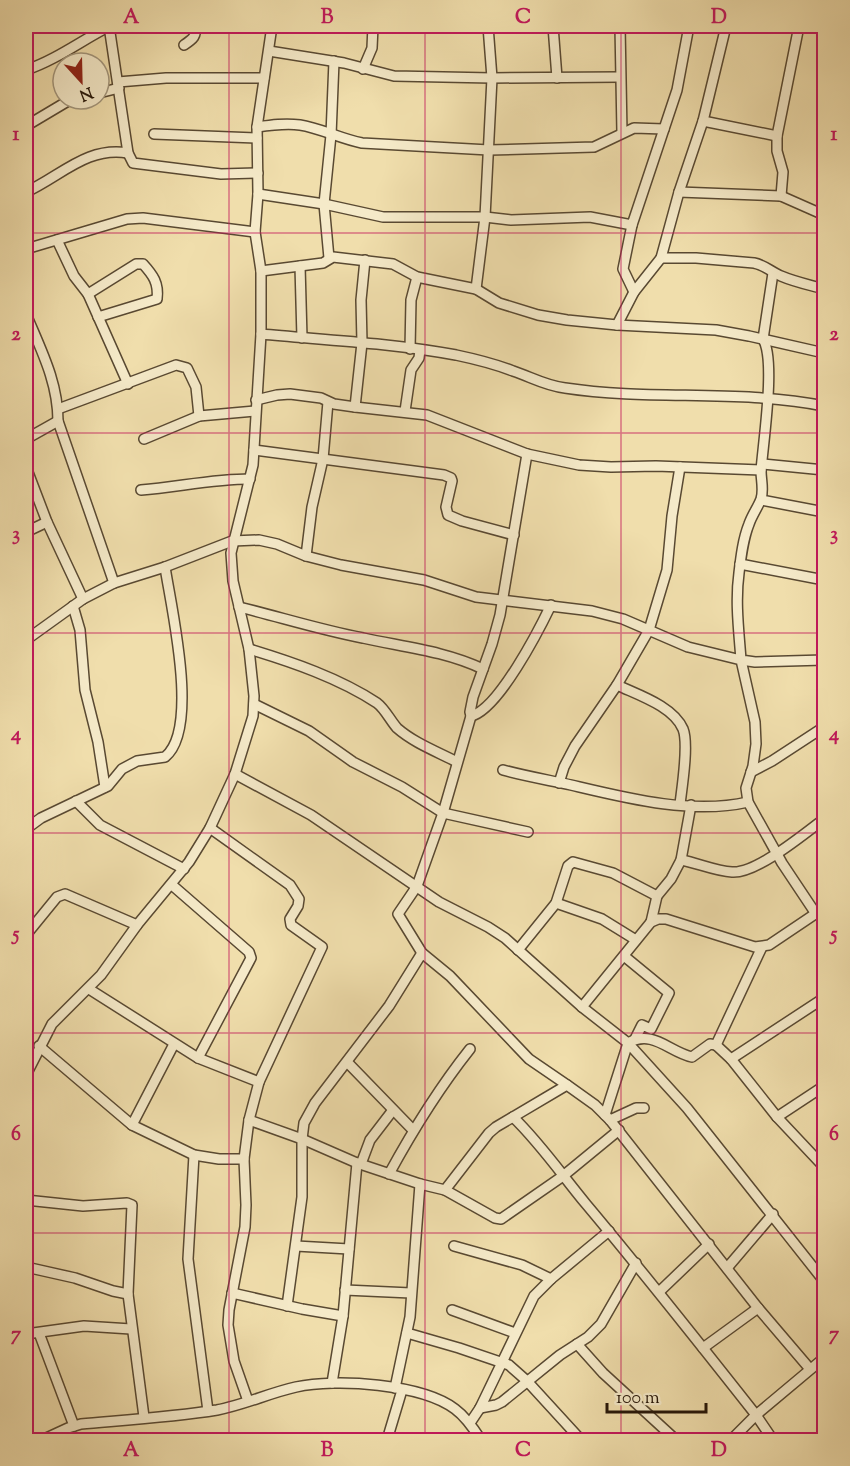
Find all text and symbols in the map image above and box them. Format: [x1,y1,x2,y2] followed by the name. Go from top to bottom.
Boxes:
[123,4,140,33] text: A
[321,4,334,33] text: B
[515,4,531,33] text: C
[711,4,727,33] text: D
[51,51,111,111] north arrow
[75,80,96,106] text: N
[13,121,20,150] text: 1
[831,121,838,150] text: 1
[11,321,21,350] text: 2
[829,321,839,350] text: 2
[12,521,20,550] text: 3
[830,521,838,550] text: 3
[10,721,21,750] text: 4
[828,721,839,750] text: 4
[11,921,20,950] text: 5
[829,921,838,950] text: 5
[11,1121,21,1150] text: 6
[829,1121,839,1150] text: 6
[11,1321,22,1350] text: 7
[829,1321,840,1350] text: 7
[607,1376,706,1414] scale bar
[616,1386,660,1412] text: 100 m
[123,1437,140,1466] text: A
[321,1437,334,1466] text: B
[515,1437,531,1466] text: C
[711,1437,727,1466] text: D

